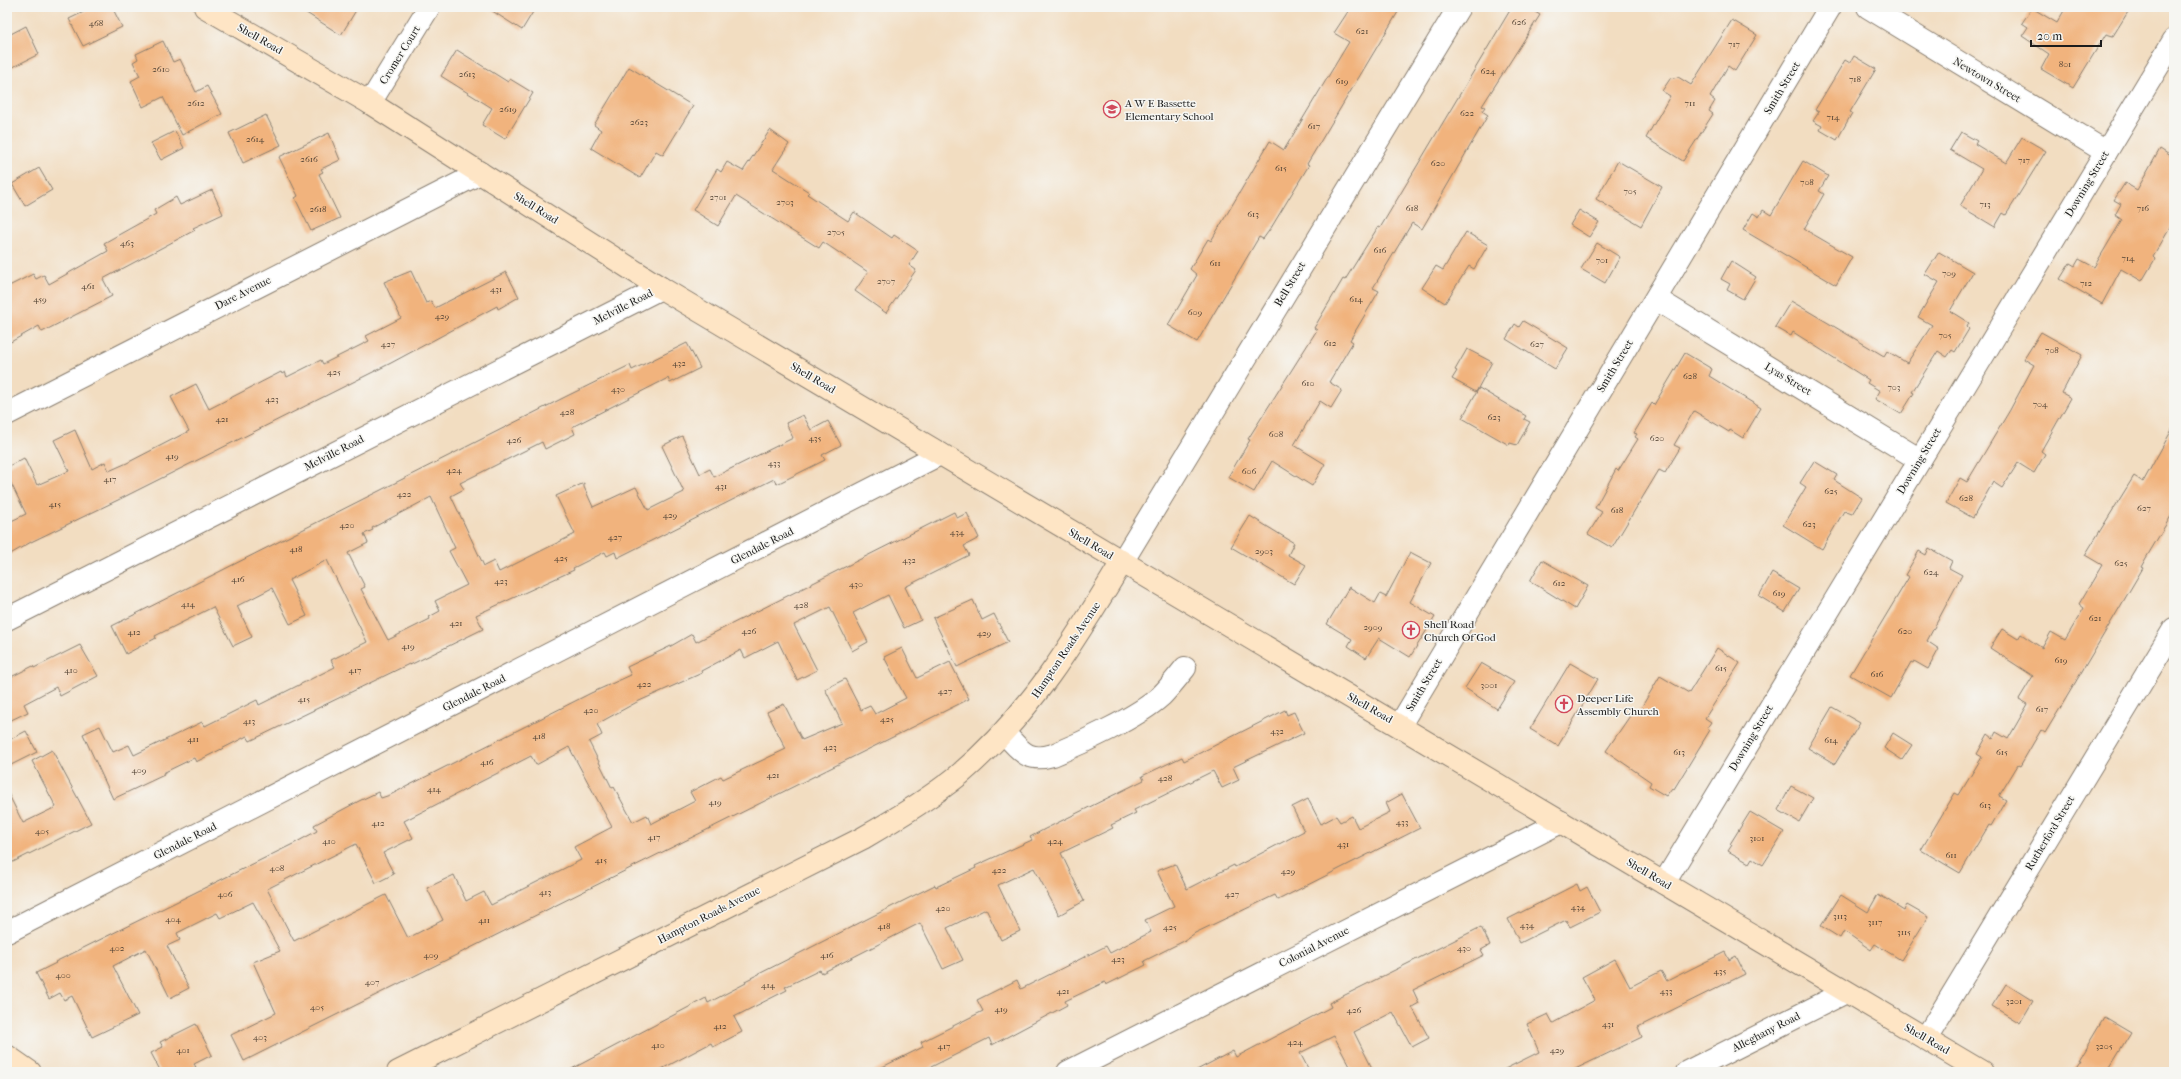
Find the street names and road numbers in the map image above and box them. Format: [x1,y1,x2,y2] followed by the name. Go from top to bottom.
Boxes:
[235,21,286,58] street label: Shell Road
[377,23,423,87] street label: Cromer Court
[1951,55,2023,105] street label: Newtown Street
[1761,59,1803,117] street label: Smith Street
[2062,148,2112,220] street label: Downing Street
[511,189,562,227] street label: Shell Road
[1272,259,1308,309] street label: Bell Street
[213,273,274,313] street label: Dare Avenue
[591,286,656,328] street label: Melville Road
[1594,337,1636,395] street label: Smith Street
[788,360,839,397] street label: Shell Road
[1762,360,1814,398] street label: Lyas Street
[1894,425,1944,497] street label: Downing Street
[302,432,367,474] street label: Melville Road
[728,524,797,567] street label: Glendale Road
[1066,526,1117,563] street label: Shell Road
[1029,599,1103,701] street label: Hampton Roads Avenue
[1403,656,1445,714] street label: Smith Street
[440,671,509,714] street label: Glendale Road
[1345,690,1396,727] street label: Shell Road
[1726,702,1776,774] street label: Downing Street
[2023,793,2078,873] street label: Rutherford Street
[151,819,220,862] street label: Glendale Road
[1624,856,1675,893] street label: Shell Road
[655,883,763,947] street label: Hampton Roads Avenue
[1277,923,1352,970] street label: Colonial Avenue
[1729,1009,1803,1055] street label: Alleghany Road
[1902,1021,1953,1058] street label: Shell Road

